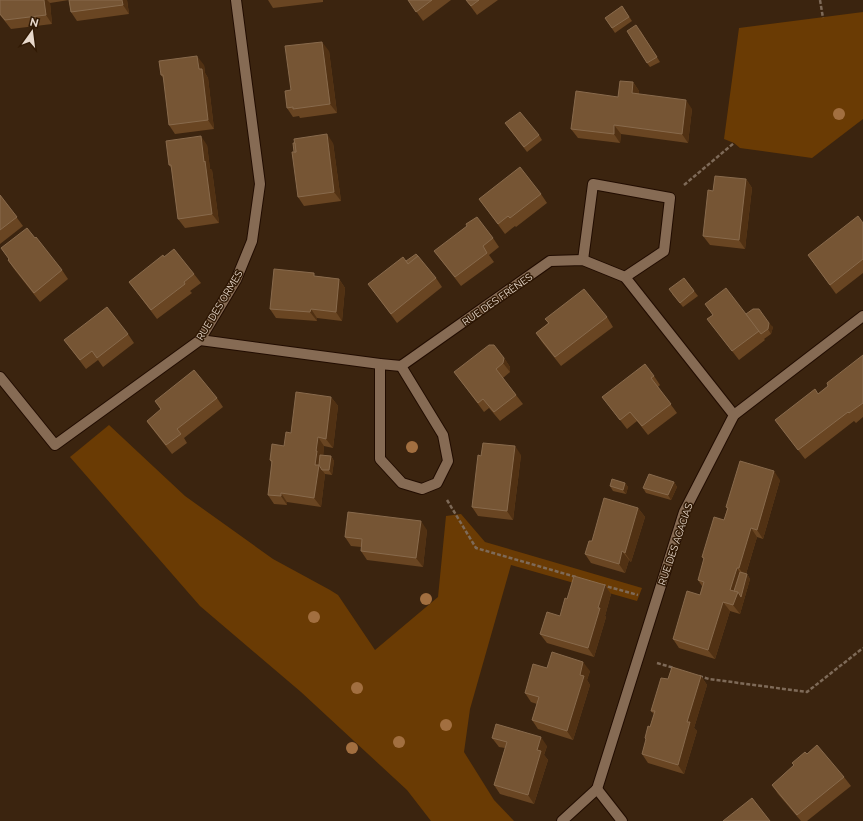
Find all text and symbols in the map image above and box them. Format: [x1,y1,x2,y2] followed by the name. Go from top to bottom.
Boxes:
[12,12,52,52] north arrow
[29,15,40,30] text: N
[194,268,245,342] street label: RUE DES ORMES
[460,271,534,328] street label: RUE DES FRÊNES
[656,502,695,587] street label: RUE DES ACACIAS

